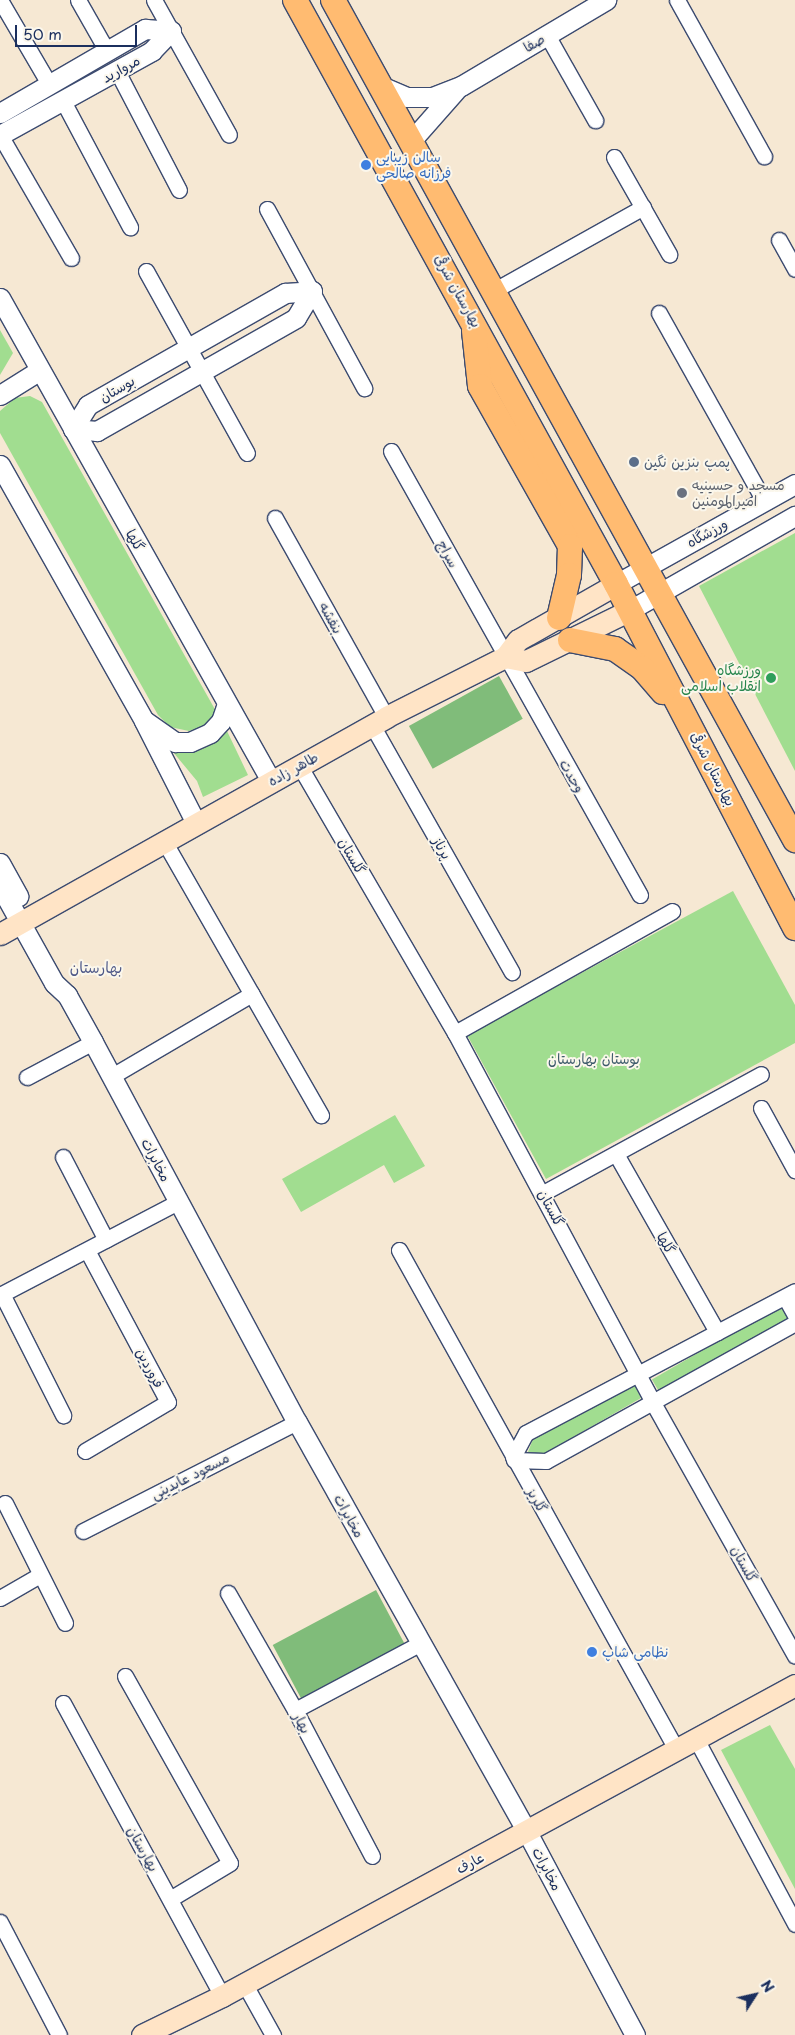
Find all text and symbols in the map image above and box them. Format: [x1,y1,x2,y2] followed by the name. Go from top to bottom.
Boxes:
[18,15,140,47] scale bar
[23,22,62,45] text: 50 m
[520,30,548,56] street label: صفا
[99,52,143,86] street label: مروارید
[376,149,451,182] place label: سالن زیبایی فرزانه صالحی
[360,159,372,171] marker: سالن زیبایی فرزانه صالحی
[431,251,485,331] street label: بهارستان شرقی
[96,372,138,406] street label: بوستان
[644,454,730,470] place label: پمپ بنزین نگین
[628,456,640,468] marker: پمپ بنزین نگین
[692,477,785,510] place label: مسجد و حسینیه امیرالمومنین
[676,487,688,499] marker: مسجد و حسینیه امیرالمومنین
[684,515,730,551] street label: ورزشگاه
[122,526,148,554] street label: گلها
[434,537,462,571] street label: سراج
[316,599,346,637] street label: بنفشه
[681,662,761,694] place label: ورزشگاه انقلاب اسلامی
[765,672,777,684] marker: ورزشگاه انقلاب اسلامی
[687,729,739,809] street label: بهارستان شرقی
[265,748,321,790] street label: طاهر زاده
[556,756,588,796] street label: وحدت
[429,834,455,862] street label: پرناز
[335,835,369,877] street label: گلستان
[70,958,122,976] district label: بهارستان
[548,1051,640,1067] park label: بوستان بهارستان
[138,1135,174,1185] street label: مخابرات
[534,1187,568,1229] street label: گلستان
[653,1229,679,1257] street label: گلها
[133,1345,167,1391] street label: فروردین
[148,1449,232,1503] street label: مسعود عابدینی
[523,1484,551,1516] street label: گلریز
[330,1491,368,1541] street label: مخابرات
[727,1543,761,1585] street label: گلستان
[602,1644,668,1660] place label: نظامی شاپ
[586,1646,598,1658] marker: نظامی شاپ
[290,1710,314,1736] street label: بهار
[124,1823,162,1875] street label: بهارستان
[529,1844,565,1894] street label: مخابرات
[453,1849,487,1877] street label: عارف
[730,1970,780,2020] north arrow
[756,1976,779,1997] text: N

